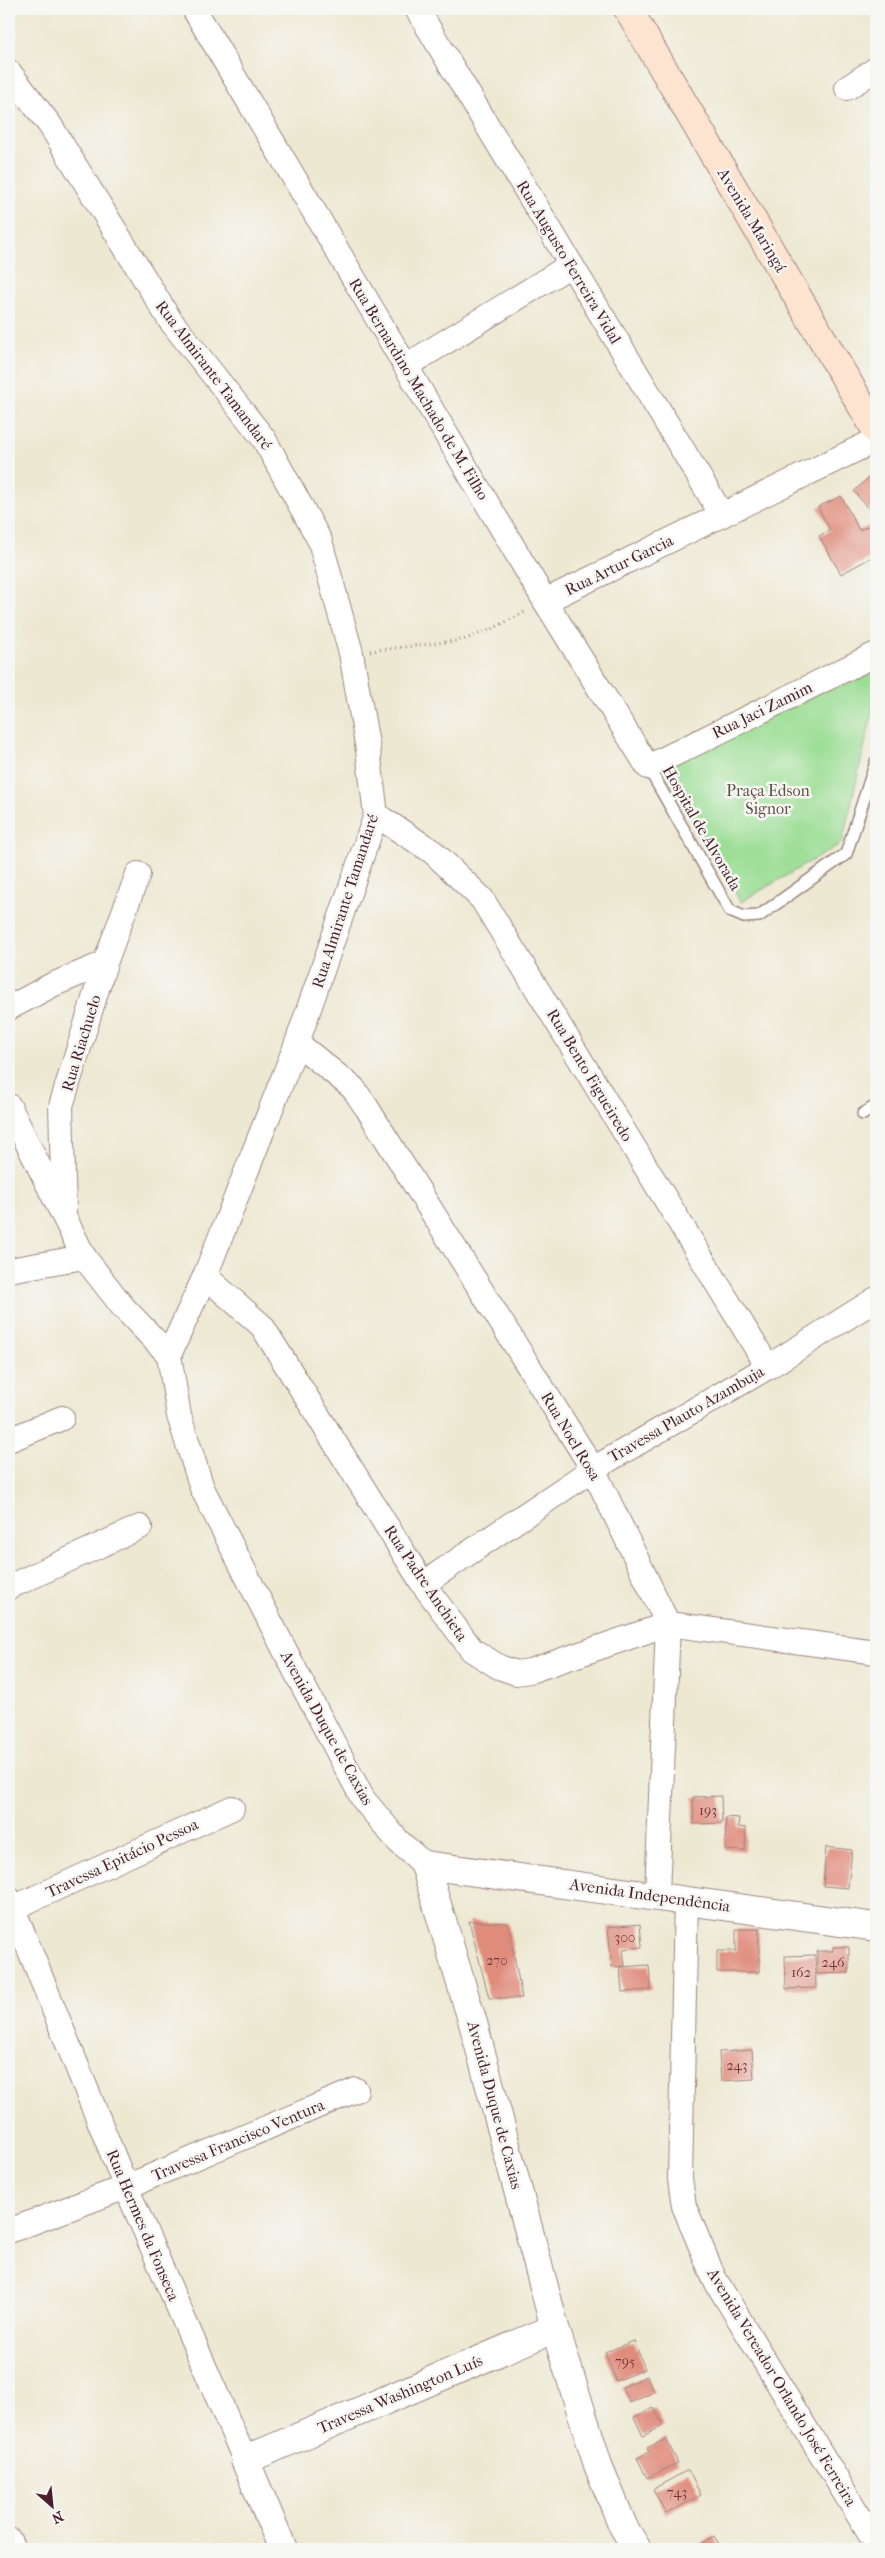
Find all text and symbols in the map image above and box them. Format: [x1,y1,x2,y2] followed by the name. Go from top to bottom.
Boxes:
[713,164,791,276] street label: Avenida Maringá
[513,177,626,348] street label: Rua Augusto Ferreira Vidal
[345,275,493,503] street label: Rua Bernardino Machado de M. Filho
[152,297,276,453] street label: Rua Almirante Tamandaré
[562,530,677,599] street label: Rua Artur Garcia
[709,677,816,742] street label: Rua Jaci Zamim
[658,762,746,894] street label: Hospital de Alvorada
[726,781,810,818] park label: Praça Edson Signor
[308,811,382,990] street label: Rua Almirante Tamandaré
[57,992,105,1094] street label: Rua Riachuelo
[543,1005,637,1145] street label: Rua Bento Figueiredo
[605,1361,768,1466] street label: Travessa Plauto Azambuja
[537,1388,605,1484] street label: Rua Noel Rosa
[380,1521,472,1645] street label: Rua Padre Anchieta
[276,1647,377,1809] street label: Avenida Duque de Caxias
[699,1802,717,1819] house number: 193
[43,1814,202,1902] street label: Travessa Epitácio Pessoa
[567,1874,732,1916] street label: Avenida Independência
[614,1929,636,1946] house number: 300
[486,1952,508,1969] house number: 270
[821,1954,845,1971] house number: 246
[791,1964,811,1981] house number: 162
[463,2018,527,2191] street label: Avenida Duque de Caxias
[726,2057,748,2074] house number: 243
[149,2095,328,2185] street label: Travessa Francisco Ventura
[103,2146,184,2304] street label: Rua Hermes da Fonseca
[703,2264,861,2510] street label: Avenida Vereador Orlando José Ferreira
[315,2351,485,2437] street label: Travessa Washington Luís
[615,2353,635,2370] house number: 795
[28,2480,78,2530] north arrow
[667,2484,687,2501] house number: 743
[49,2507,66,2527] text: N

